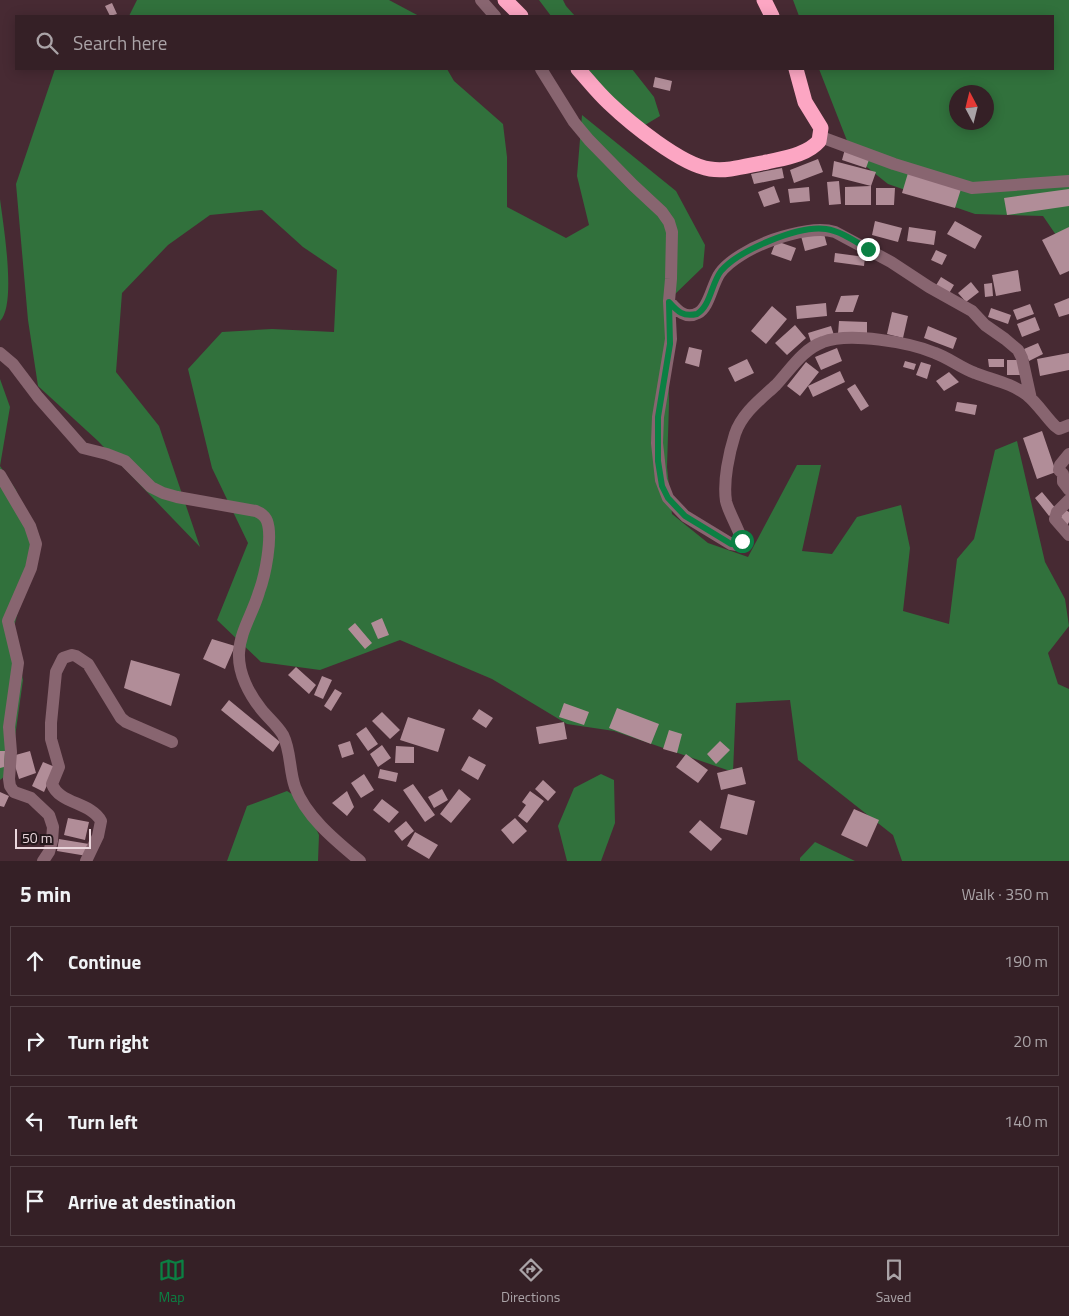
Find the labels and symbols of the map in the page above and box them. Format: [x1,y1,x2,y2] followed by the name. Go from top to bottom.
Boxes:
[949,85,994,130] north arrow
[857,238,880,261] route end
[731,530,754,553] route start
[15,826,91,849] scale bar

